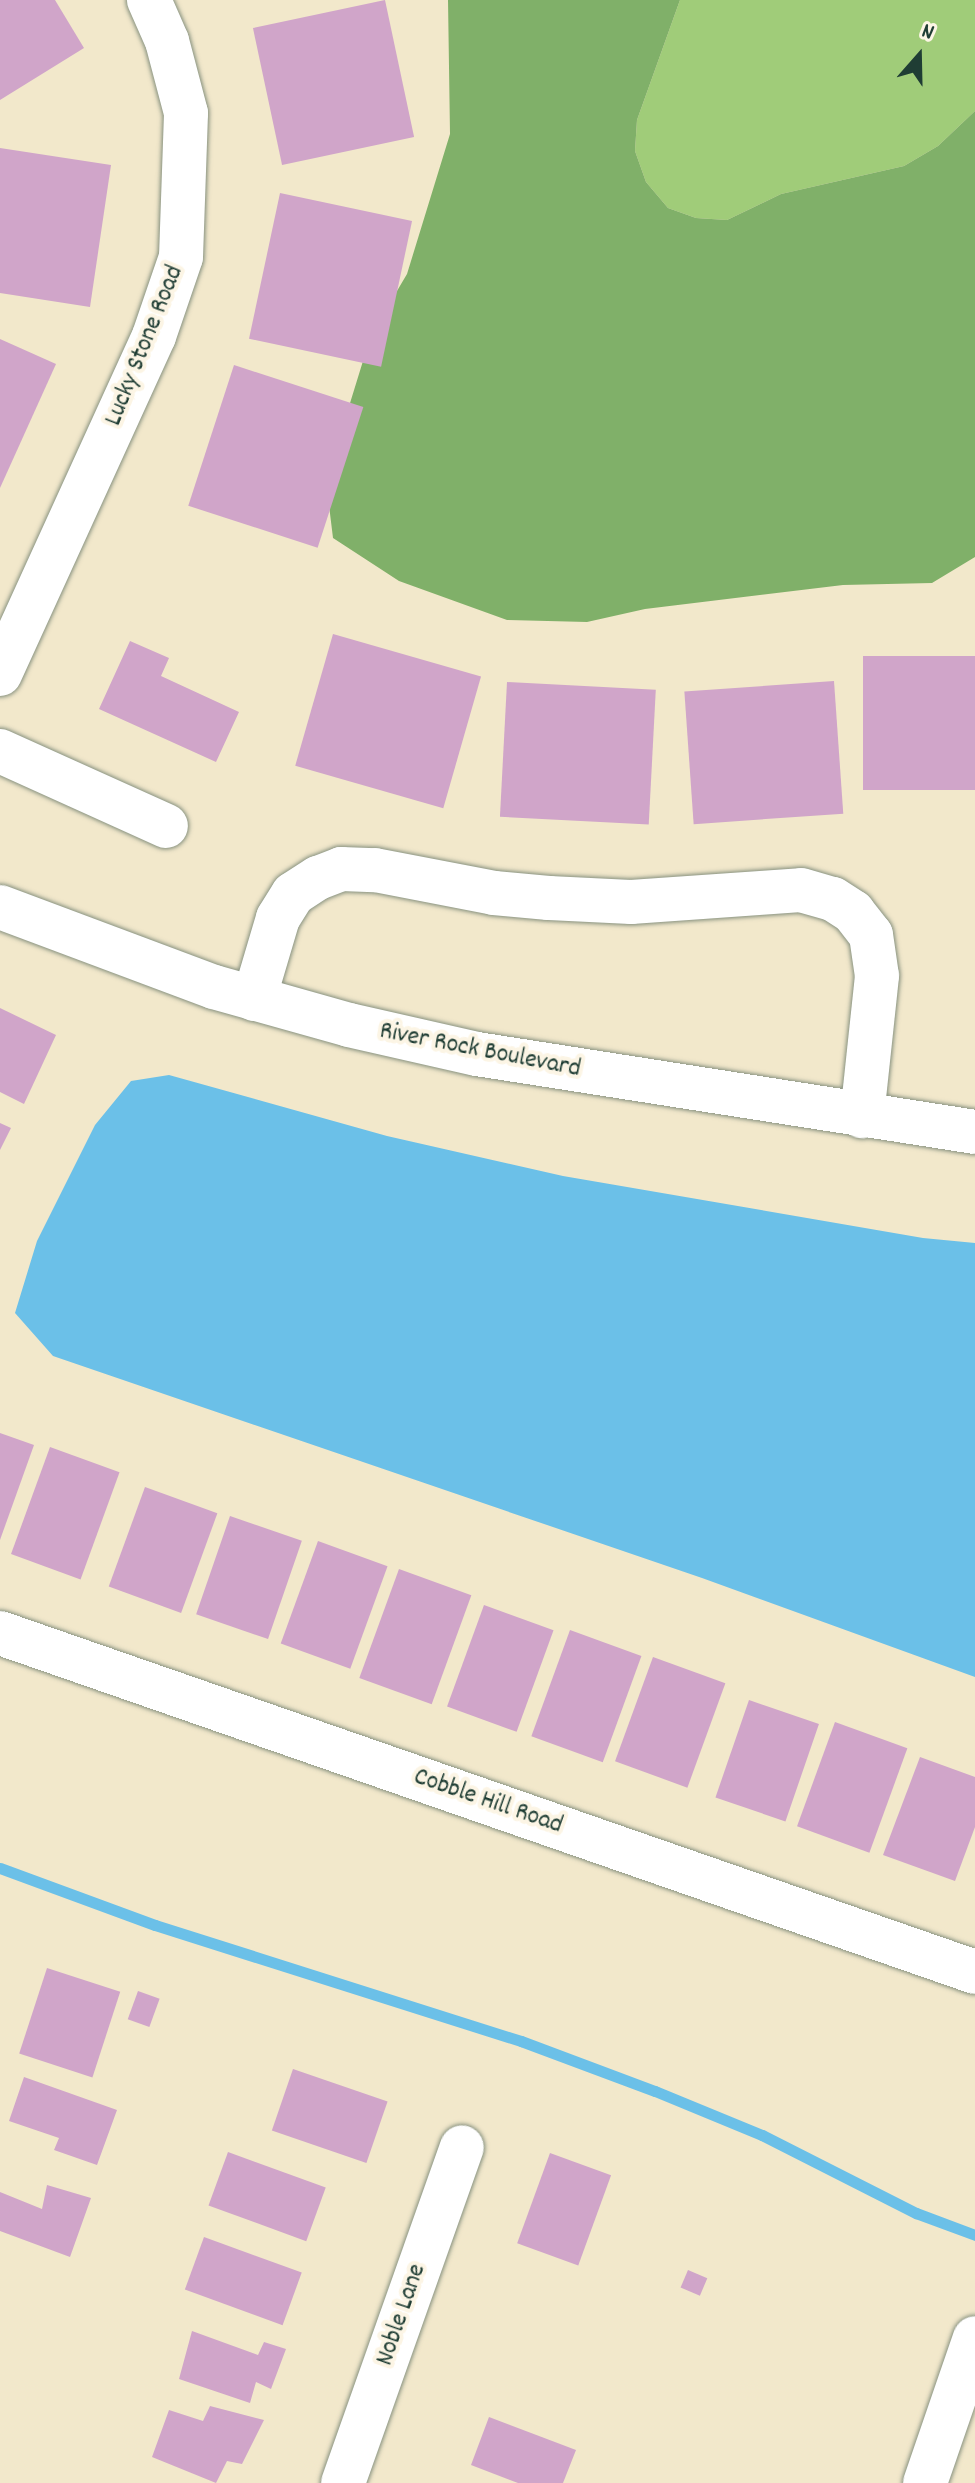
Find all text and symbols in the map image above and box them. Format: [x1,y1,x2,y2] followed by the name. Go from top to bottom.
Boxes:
[879,16,959,96] north arrow
[917,17,938,49] text: N
[99,261,191,431] street label: Lucky Stone Road
[377,1016,583,1086] street label: River Rock Boulevard
[409,1762,567,1842] street label: Cobble Hill Road
[370,2260,434,2370] street label: Noble Lane

